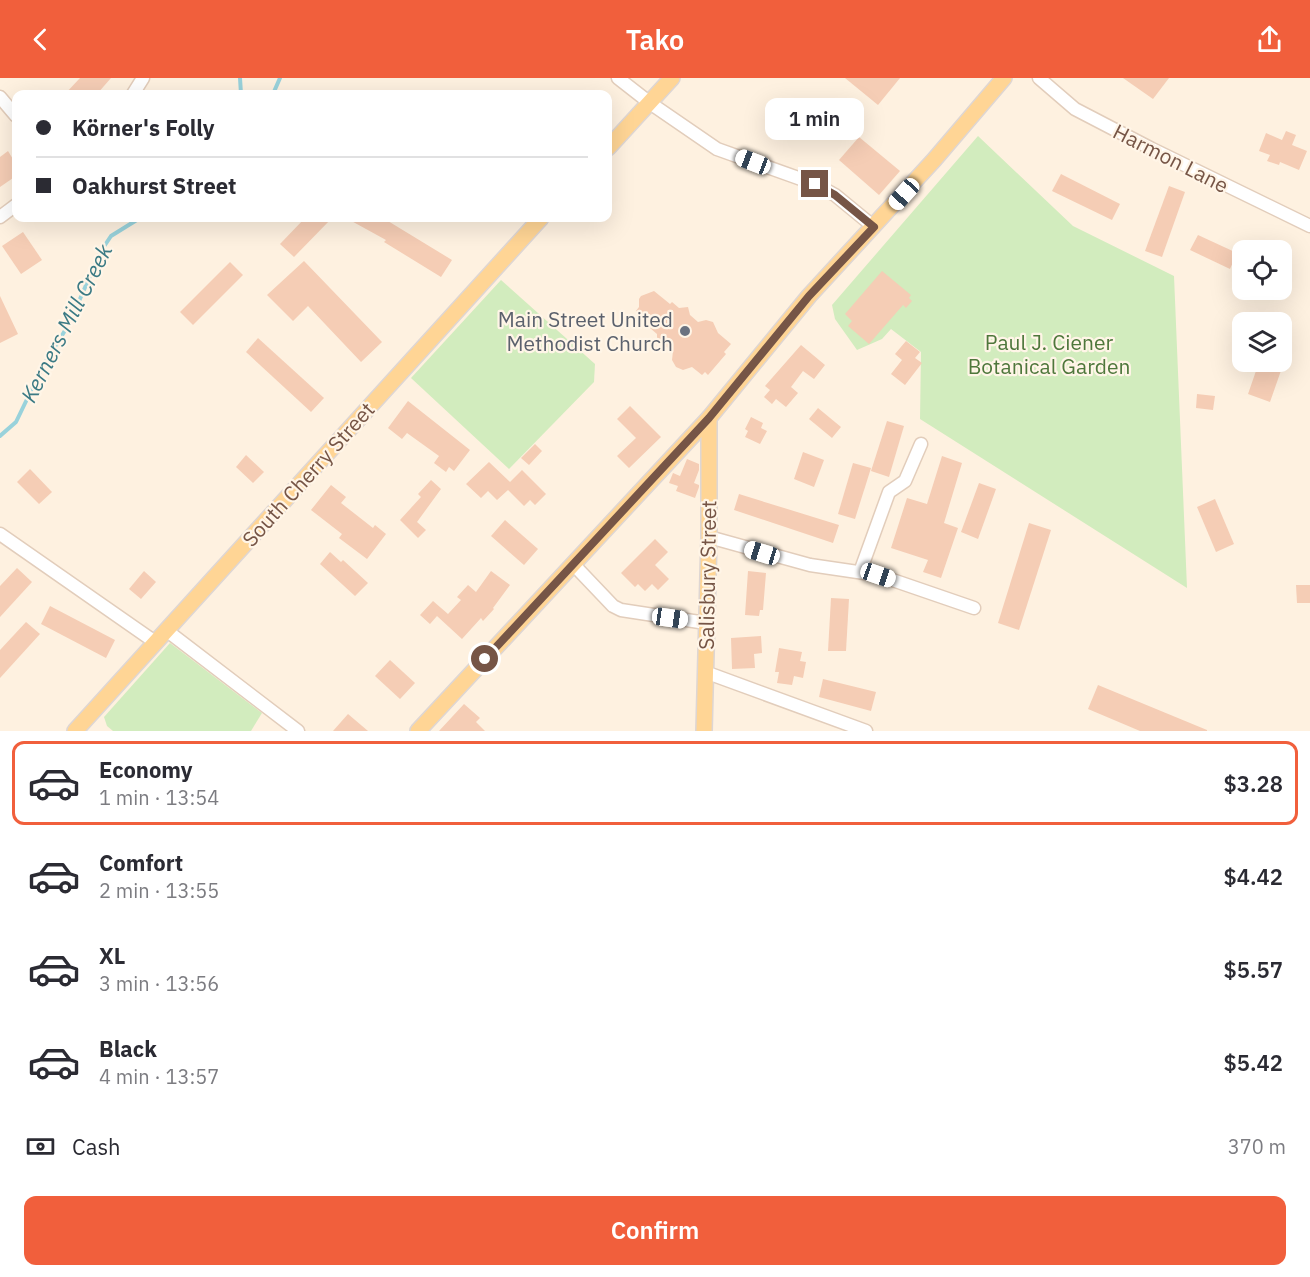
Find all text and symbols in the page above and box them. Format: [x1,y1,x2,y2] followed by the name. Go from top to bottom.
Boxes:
[626,22,684,57] text: Tako
[24,23,57,56] icon: back
[1253,23,1286,56] icon: share
[766,97,864,139] callout: 1 min
[789,105,840,132] text: 1 min
[72,113,215,142] text: Körner's Folly
[1109,117,1233,199] street label: Harmon Lane
[733,147,773,177] car
[801,170,828,197] route end
[72,171,237,200] text: Oakhurst Street
[885,175,923,213] car
[14,238,119,407] water label: Kerners Mill Creek
[1232,240,1292,372] map controls
[1232,240,1292,300] button: locate
[498,305,673,357] place label: Main Street United Methodist Church
[1232,312,1292,372] button: layers
[678,324,692,338] marker: Main Street United Methodist Church
[968,328,1130,380] park label: Paul J. Ciener Botanical Garden
[236,396,380,552] street label: South Cherry Street
[692,500,722,650] street label: Salisbury Street
[742,539,782,567] car
[858,561,898,589] car
[651,607,689,629] car
[471,645,498,672] route start
[99,755,193,784] text: Economy
[27,756,81,810] icon: car
[1224,769,1283,798] text: $3.28
[99,784,219,811] text: 1 min · 13:54
[99,848,183,877] text: Comfort
[27,849,81,903] icon: car
[1224,862,1283,891] text: $4.42
[99,877,219,904] text: 2 min · 13:55
[99,941,125,970] text: XL
[27,942,81,996] icon: car
[1224,955,1283,984] text: $5.57
[99,970,219,997] text: 3 min · 13:56
[99,1034,157,1063] text: Black
[27,1035,81,1089] icon: car
[1224,1048,1283,1077] text: $5.42
[99,1063,219,1090] text: 4 min · 13:57
[24,1130,57,1163] icon: cash
[72,1132,121,1161] text: Cash
[1228,1133,1286,1160] text: 370 m
[24,1196,1286,1265] button: Confirm

